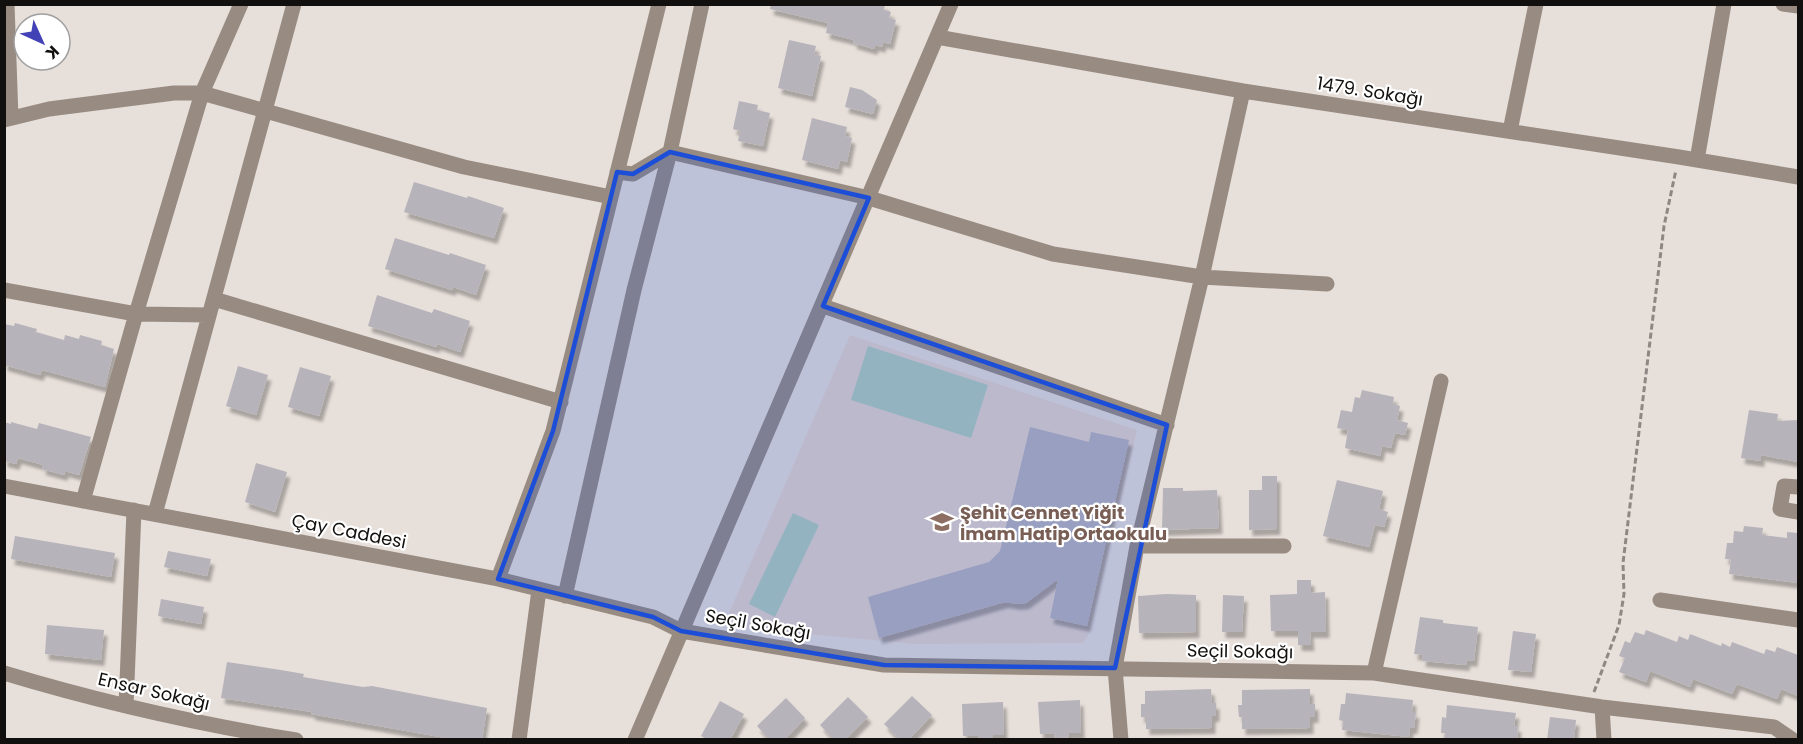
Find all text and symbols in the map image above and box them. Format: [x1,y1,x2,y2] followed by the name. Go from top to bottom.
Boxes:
[12,12,72,72] north arrow
[40,40,64,64] text: K
[1315,70,1425,112] street label: 1479. Sokağı
[960,500,1167,546] place label: Şehit Cennet Yiğit İmam Hatip Ortaokulu
[289,508,409,554] street label: Çay Caddesi
[929,509,955,535] school or university icon: Şehit Cennet Yiğit İmam Hatip Ortaokulu
[703,602,813,646] street label: Seçil Sokağı
[1187,638,1293,664] street label: Seçil Sokağı
[96,666,212,716] street label: Ensar Sokağı

